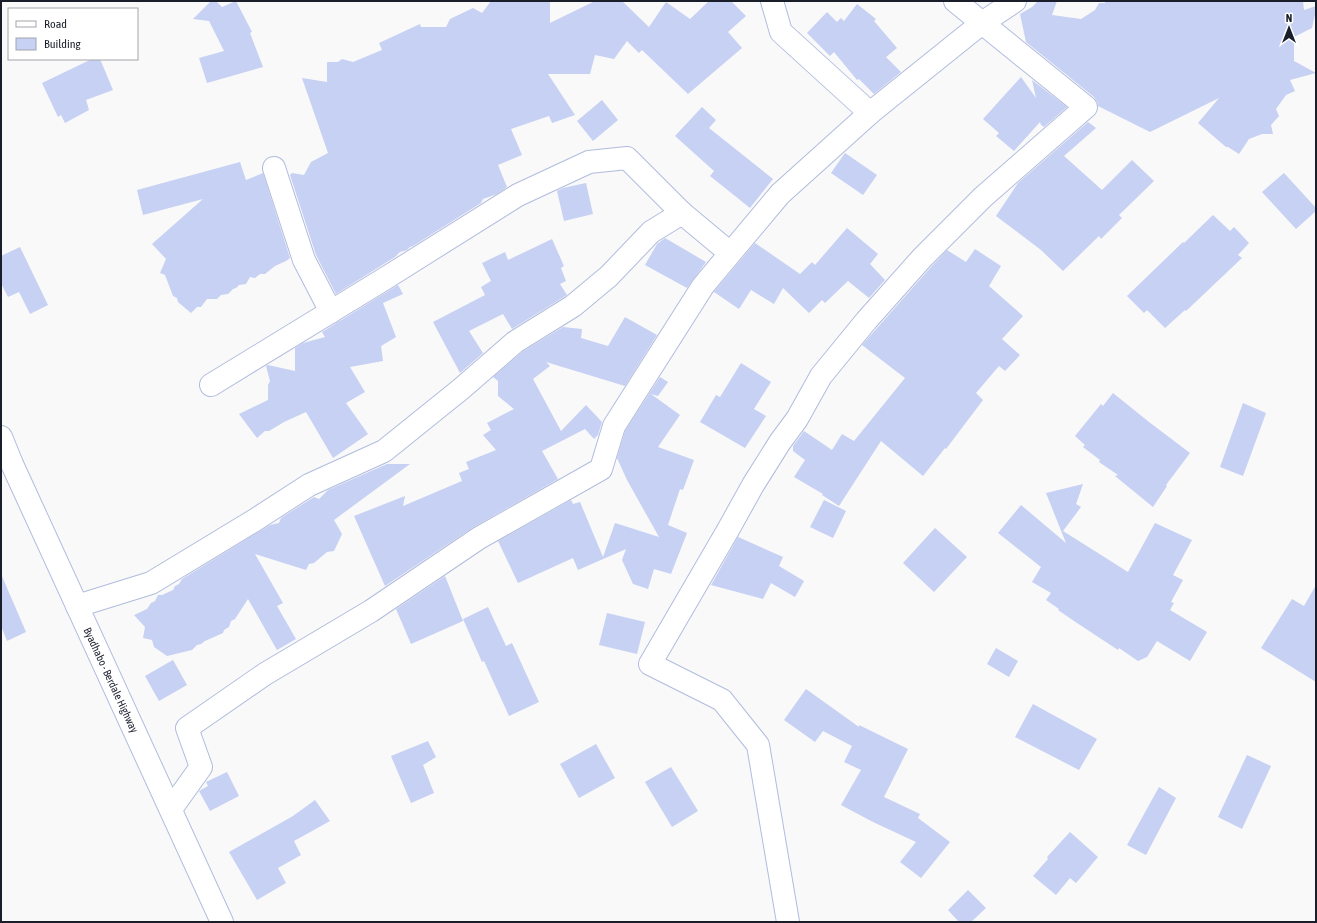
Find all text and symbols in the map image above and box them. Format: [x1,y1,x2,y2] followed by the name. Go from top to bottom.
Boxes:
[8,8,138,60] legend
[1269,8,1309,48] north arrow
[1286,12,1292,24] text: N
[44,17,67,31] text: Road
[44,37,82,51] text: Building
[81,625,141,735] street label: Byadhabo - Berdale Highway

